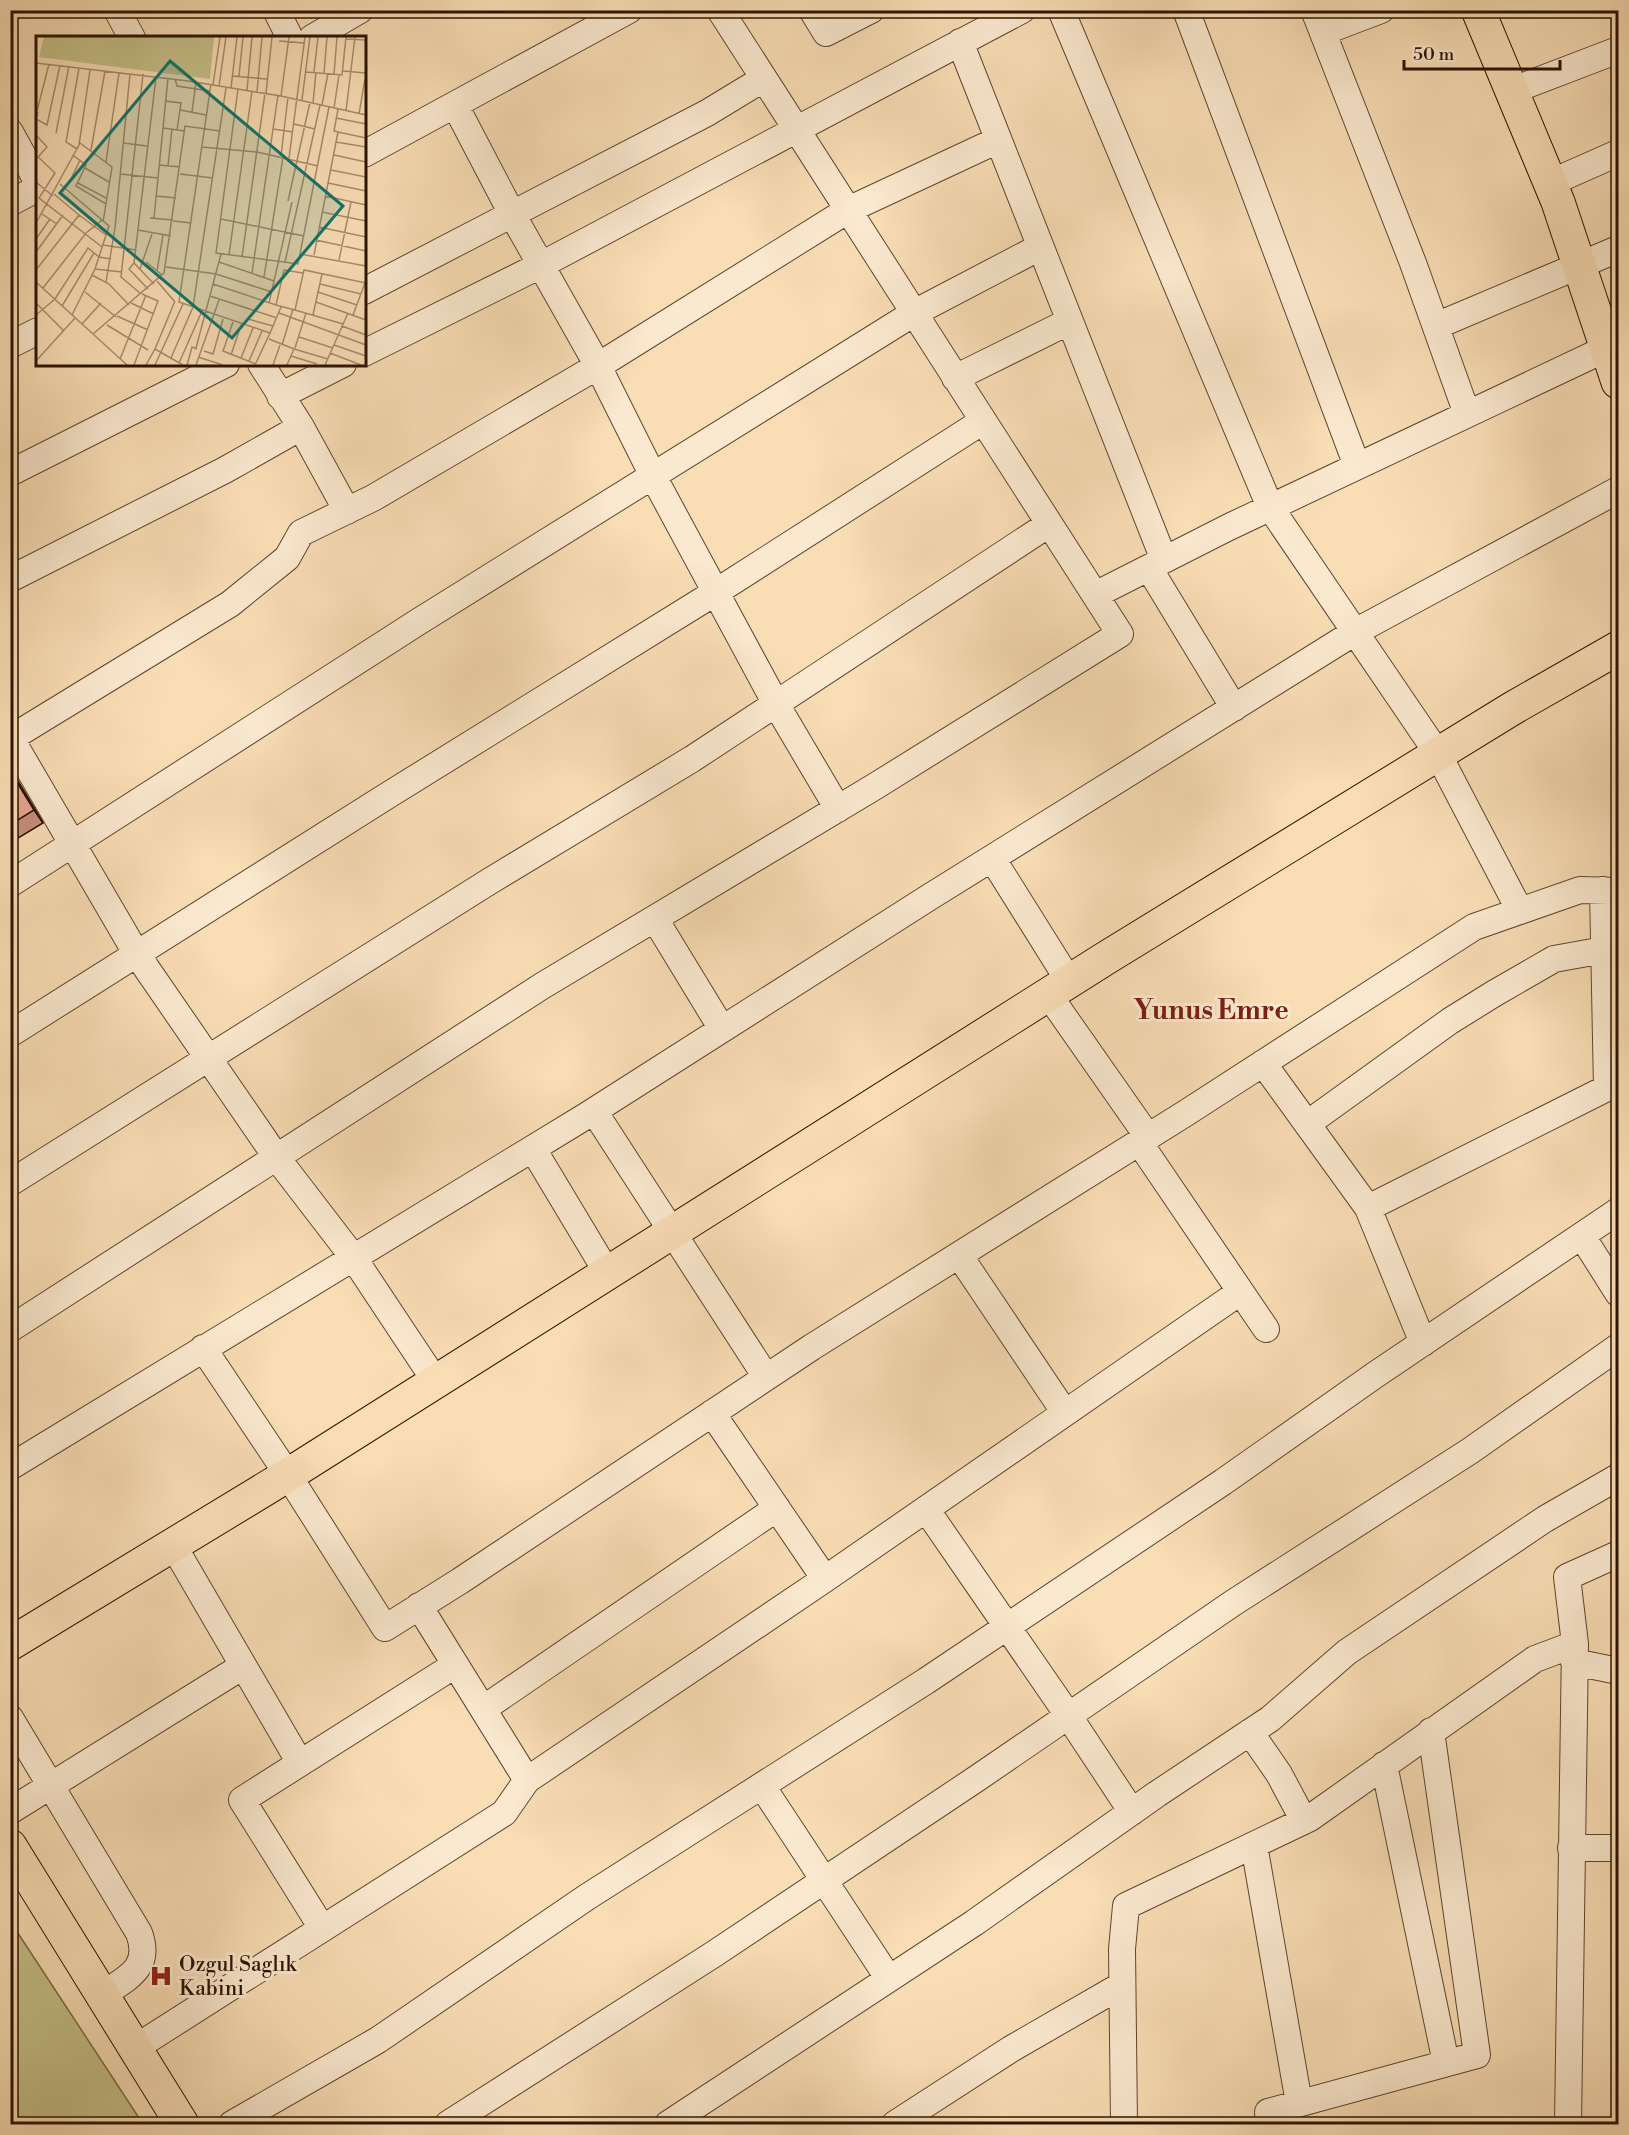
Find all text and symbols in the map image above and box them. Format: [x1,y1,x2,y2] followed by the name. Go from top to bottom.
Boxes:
[1404,33,1560,71] scale bar
[36,36,366,366] inset map
[1413,43,1455,66] text: 50 m
[1133,994,1289,1028] district label: Yunus Emre
[179,1952,298,2002] place label: Ozgul Saglık Kabini
[148,1963,174,1989] hospital icon: Ozgul Saglık Kabini

